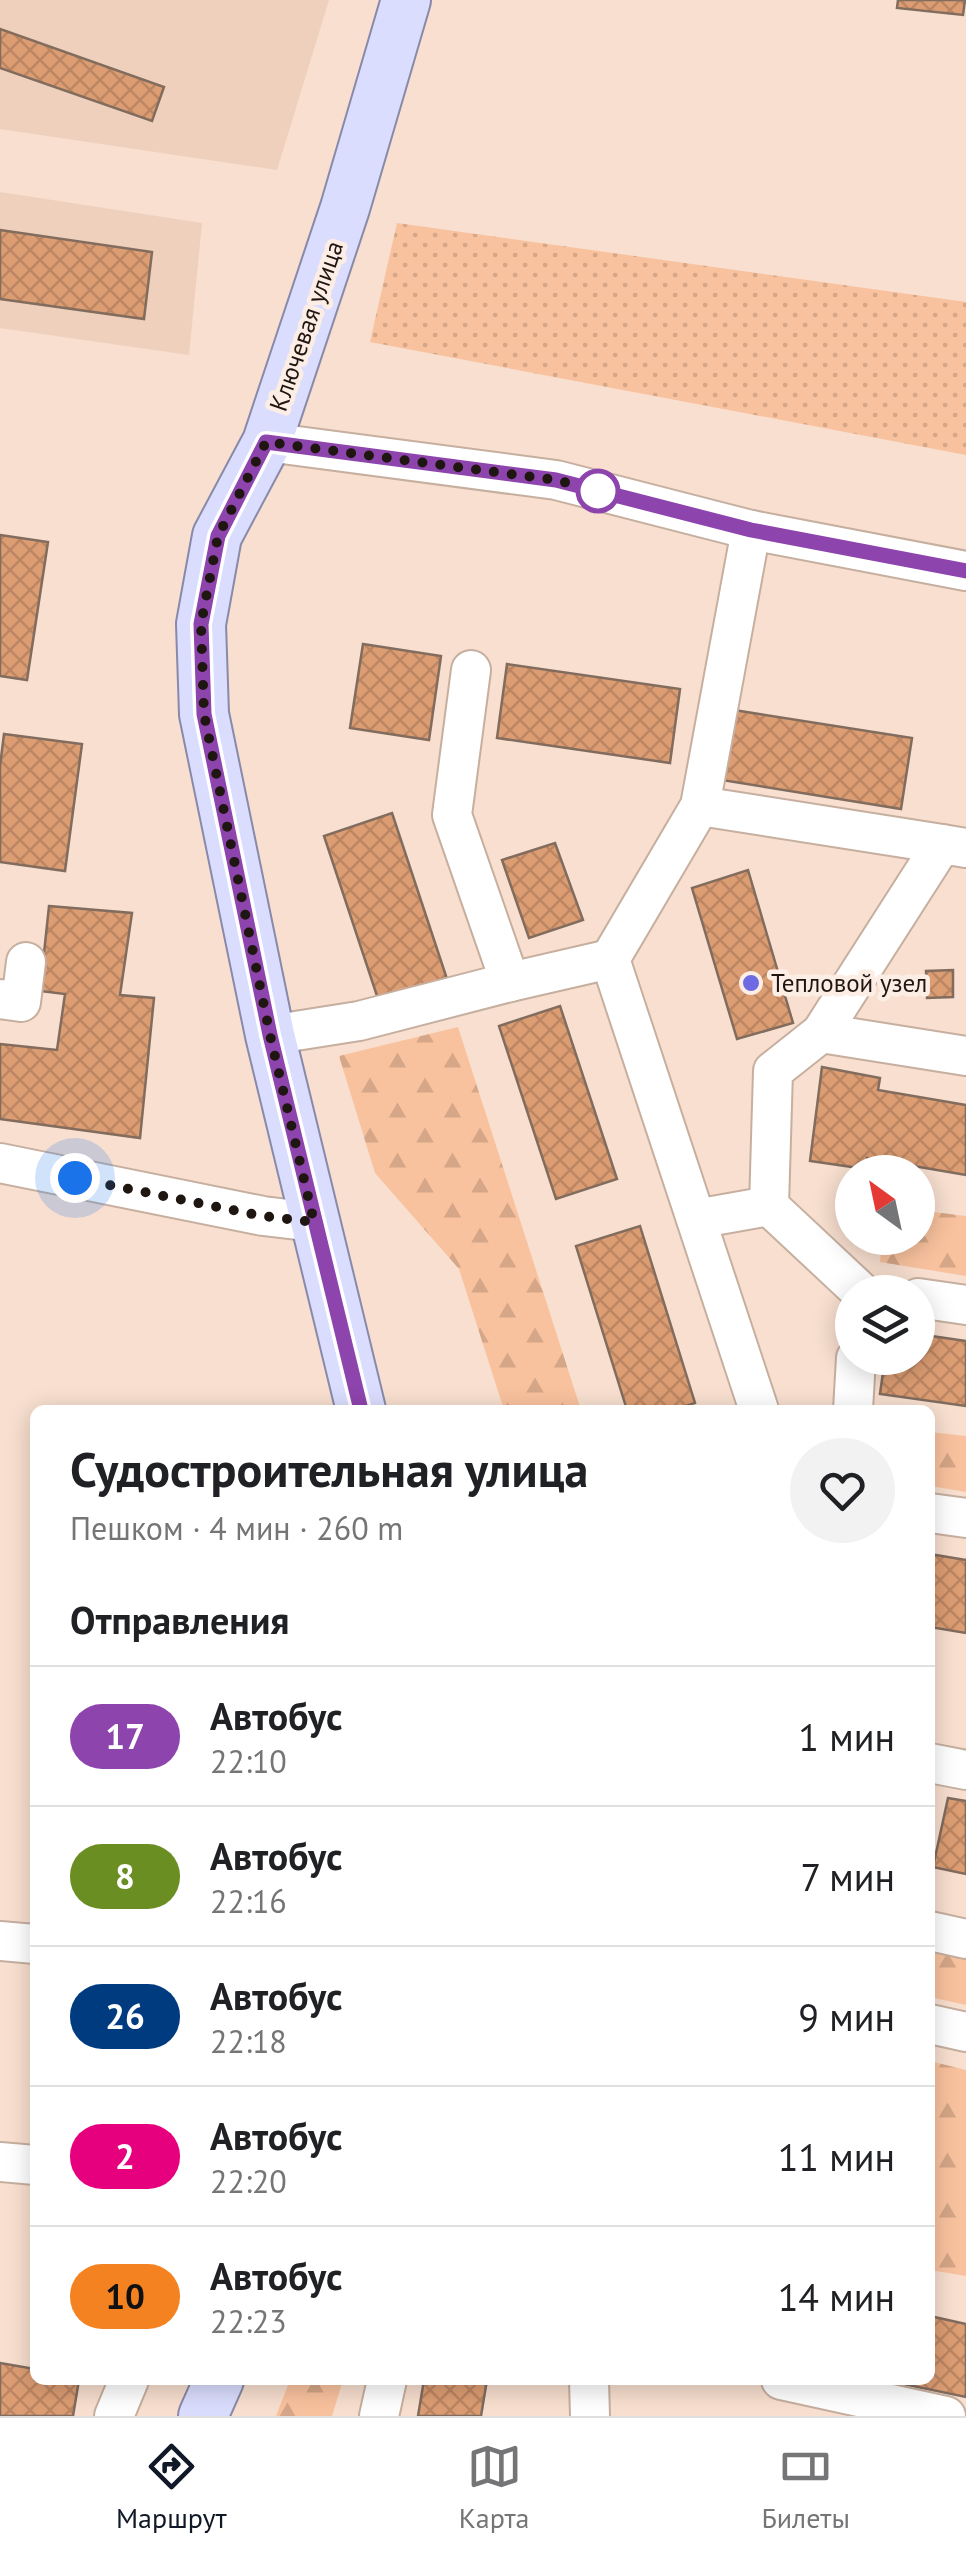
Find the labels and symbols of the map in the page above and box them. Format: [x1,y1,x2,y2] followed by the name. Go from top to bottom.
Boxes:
[262,237,350,415] street label: Ключевая улица
[577,470,619,512] unlabelled marker
[771,967,927,999] place label: Тепловой узел
[740,972,762,994] marker: Тепловой узел
[50,1153,100,1203] your location
[835,1155,935,1255] north arrow

